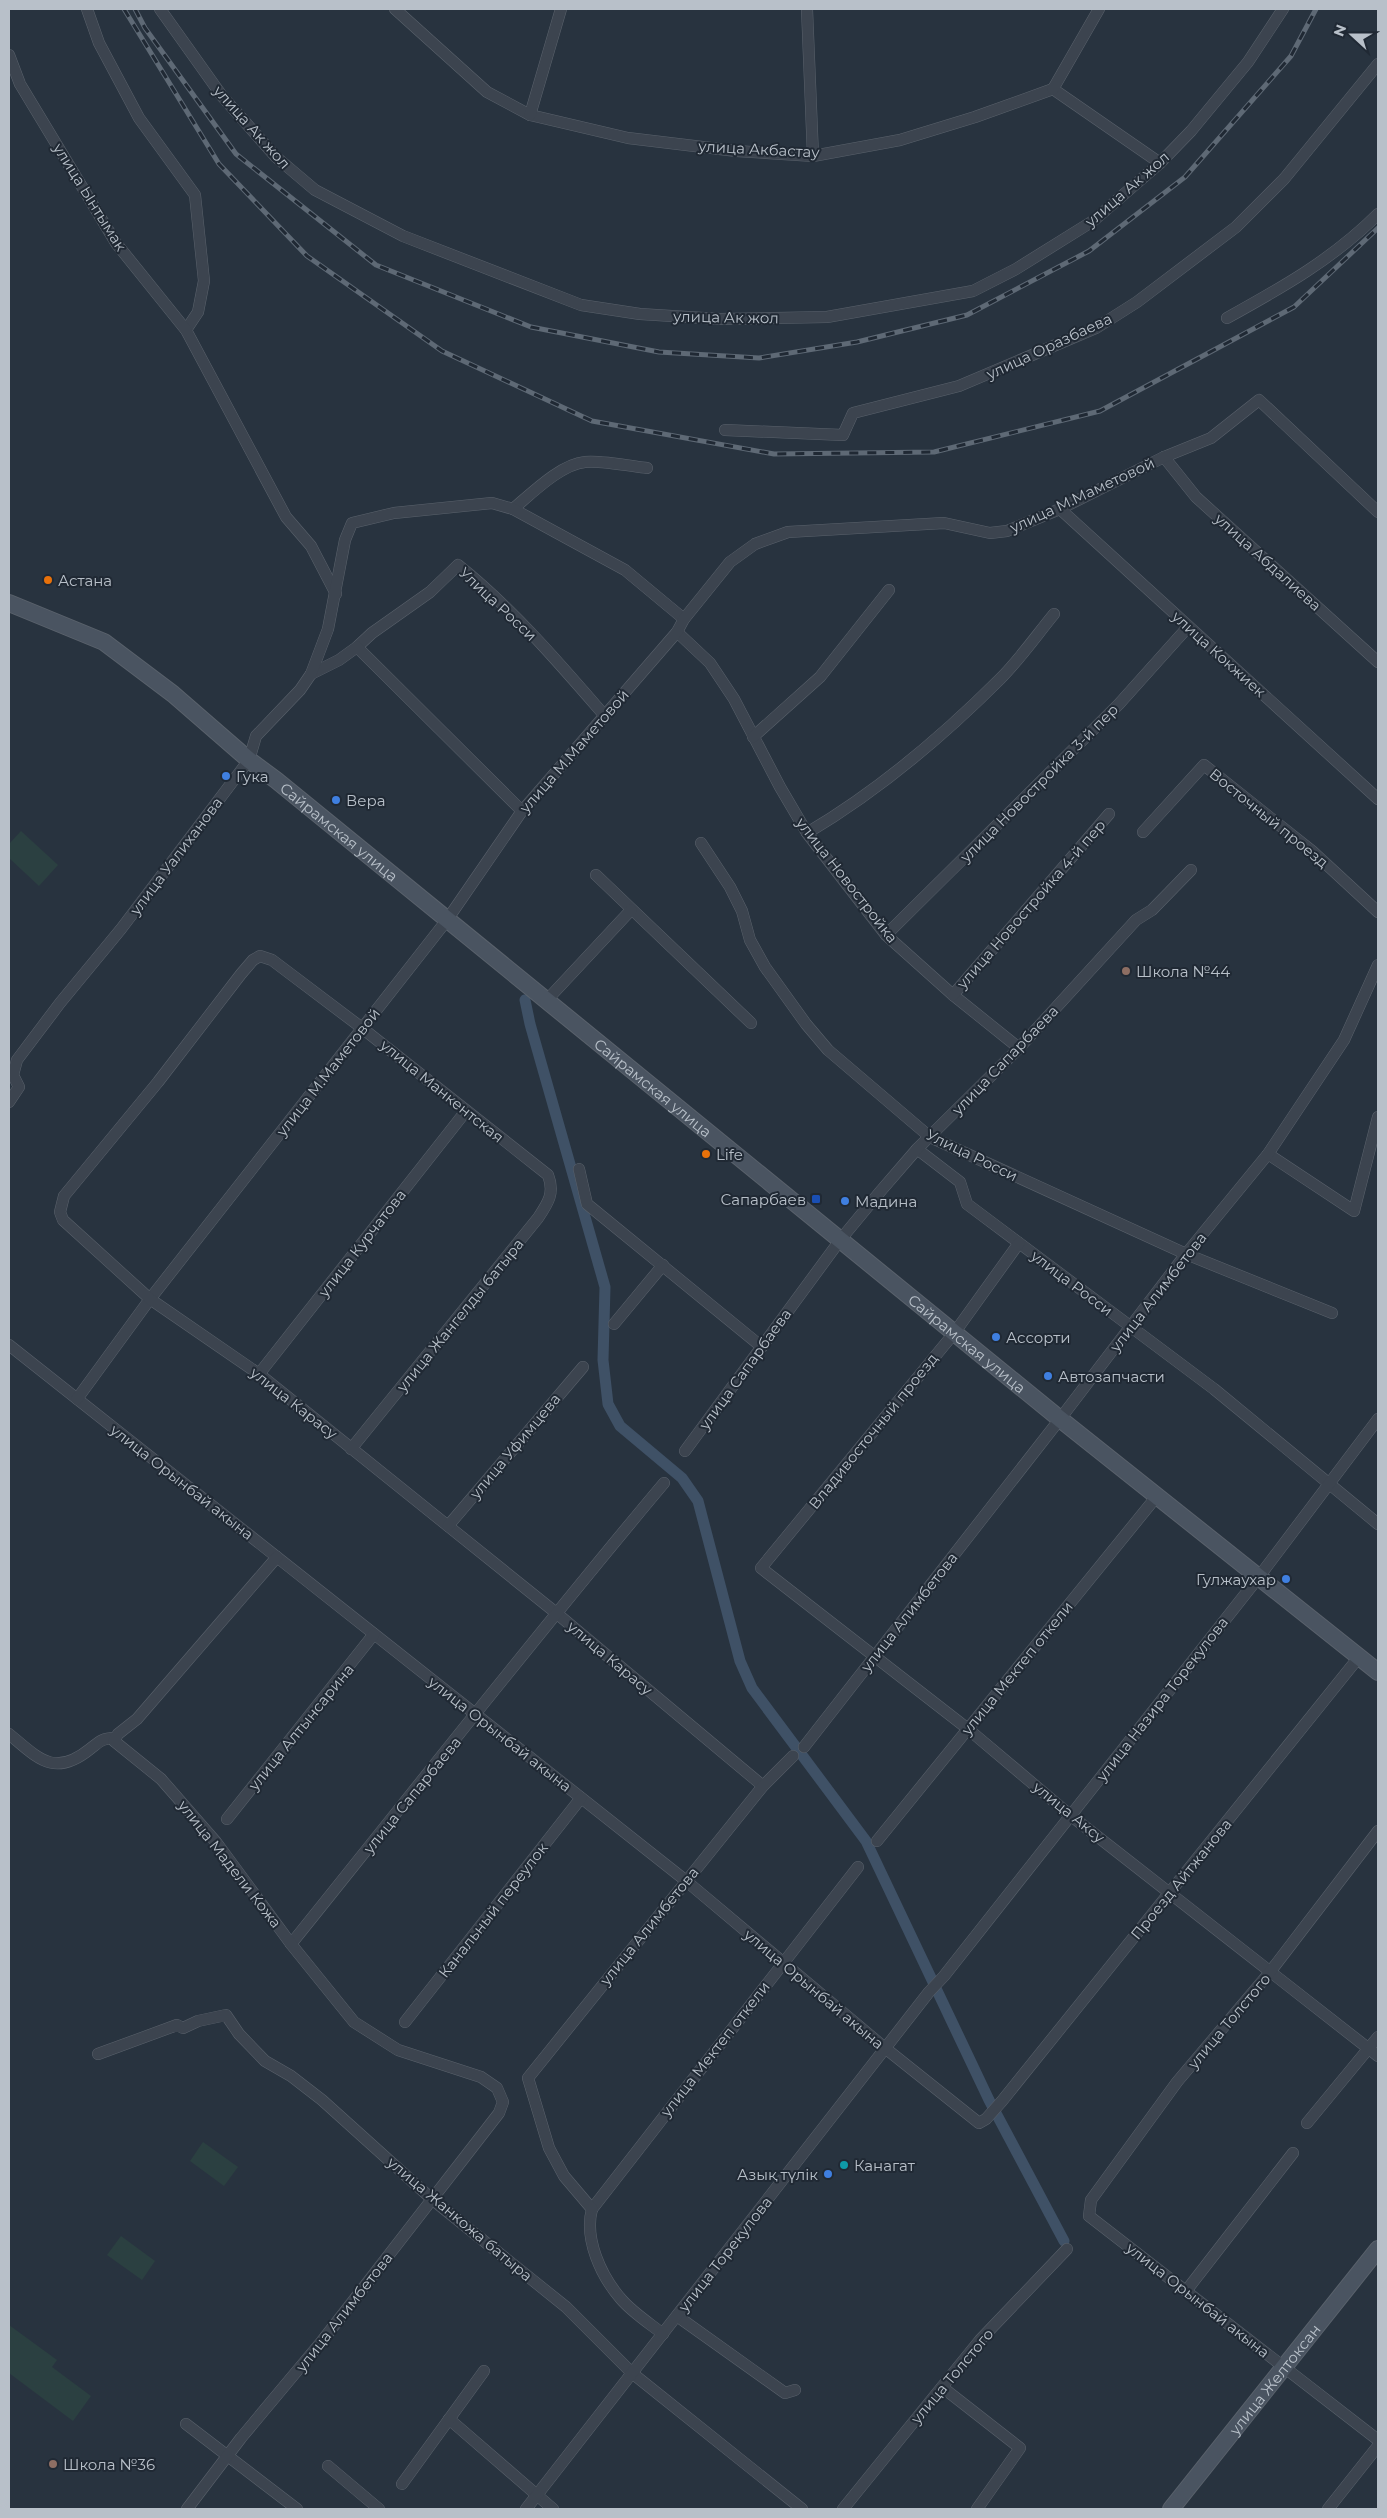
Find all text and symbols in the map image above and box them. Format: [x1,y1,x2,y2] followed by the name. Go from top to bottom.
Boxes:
[1327,10,1377,60] north arrow
[1329,22,1350,39] text: N
[209,81,294,173] street label: улица Ак жол
[697,136,821,162] street label: улица Акбастау
[49,139,131,255] street label: улица Ынтымак
[1080,147,1173,231] street label: улица Ак жол
[672,307,779,327] street label: улица Ак жол
[982,309,1115,384] street label: улица Оразбаева
[1006,453,1157,537] street label: улица М.Маметовой
[1210,508,1325,615] street label: улица Абдалиева
[455,563,541,645] street label: Улица Росси
[58,571,112,590] place label: Астана
[42,574,54,586] marker: Астана
[1167,606,1270,701] street label: улица Кокжиек
[514,685,633,817] street label: улица М.Маметовой
[955,700,1122,867] street label: улица Новостройка 3-й пер
[1206,764,1332,872] street label: Восточный проезд
[236,767,268,786] place label: Гука
[220,770,232,782] marker: Гука
[277,778,402,885] street label: Сайрамская улица
[346,791,386,810] place label: Вера
[125,793,227,919] street label: улица Уалиханова
[330,794,342,806] marker: Вера
[791,813,902,947] street label: улица Новостройка
[952,816,1110,993] street label: улица Новостройка 4-й пер
[1136,962,1230,981] place label: Школа №44
[1120,965,1132,977] marker: Школа №44
[947,1001,1062,1119] street label: улица Сапарбаева
[271,1004,384,1141] street label: улица М.Маметовой
[591,1034,716,1141] street label: Сайрамская улица
[376,1035,508,1147] street label: улица Манкентская
[923,1125,1021,1185] street label: Улица Росси
[716,1145,743,1164] place label: Life
[700,1148,712,1160] marker: Life
[313,1185,410,1301] street label: улица Курчатова
[721,1190,806,1209] place label: Сапарбаев
[855,1192,917,1211] place label: Мадина
[810,1193,822,1205] marker: Сапарбаев
[839,1195,851,1207] marker: Мадина
[1105,1228,1211,1356] street label: улица Алимбетова
[392,1234,528,1396] street label: улица Жангелды батыра
[1026,1245,1117,1320] street label: улица Росси
[904,1290,1030,1397] street label: Сайрамская улица
[694,1305,795,1434] street label: улица Сапарбаева
[1006,1328,1071,1347] place label: Ассорти
[990,1331,1002,1343] marker: Ассорти
[804,1349,942,1513] street label: Владивосточный проезд
[246,1362,342,1443] street label: улица Карасу
[1058,1367,1165,1386] place label: Автозапчасти
[1042,1370,1054,1382] marker: Автозапчасти
[465,1390,565,1503] street label: улица Уфимцева
[106,1420,257,1544] street label: улица Орынбай акына
[856,1548,962,1676] street label: улица Алимбетова
[1196,1570,1276,1589] place label: Гулжаухар
[1280,1573,1292,1585] marker: Гулжаухар
[957,1597,1077,1740] street label: улица Мектеп откели
[1091,1613,1232,1786] street label: улица Назира Торекулова
[563,1616,657,1700] street label: улица Карасу
[244,1660,358,1795] street label: улица Алтынсарина
[424,1672,575,1796] street label: улица Орынбай акына
[358,1733,465,1858] street label: улица Сапарбаева
[1028,1777,1109,1847] street label: улица Аксу
[174,1796,286,1932] street label: улица Мадели Кожа
[1126,1815,1236,1943] street label: Проезд Айтжанова
[434,1838,552,1981] street label: Канальный переулок
[595,1863,702,1990] street label: улица Алимбетова
[739,1924,888,2053] street label: улица Орынбай акына
[1183,1969,1274,2073] street label: улица Толстого
[656,1977,774,2121] street label: улица Мектеп откели
[383,2152,536,2285] street label: улица Жанкожа батыра
[854,2156,916,2175] place label: Канагат
[838,2159,850,2171] marker: Канагат
[737,2165,818,2184] place label: Азық түлік
[822,2168,834,2180] marker: Азық түлік
[673,2193,776,2316] street label: улица Торекулова
[1122,2238,1273,2362] street label: улица Орынбай акына
[291,2248,397,2376] street label: улица Алимбетова
[1224,2320,1324,2439] street label: улица Желтоксан
[906,2324,997,2428] street label: улица Толстого
[63,2455,155,2474] place label: Школа №36
[47,2458,59,2470] marker: Школа №36

